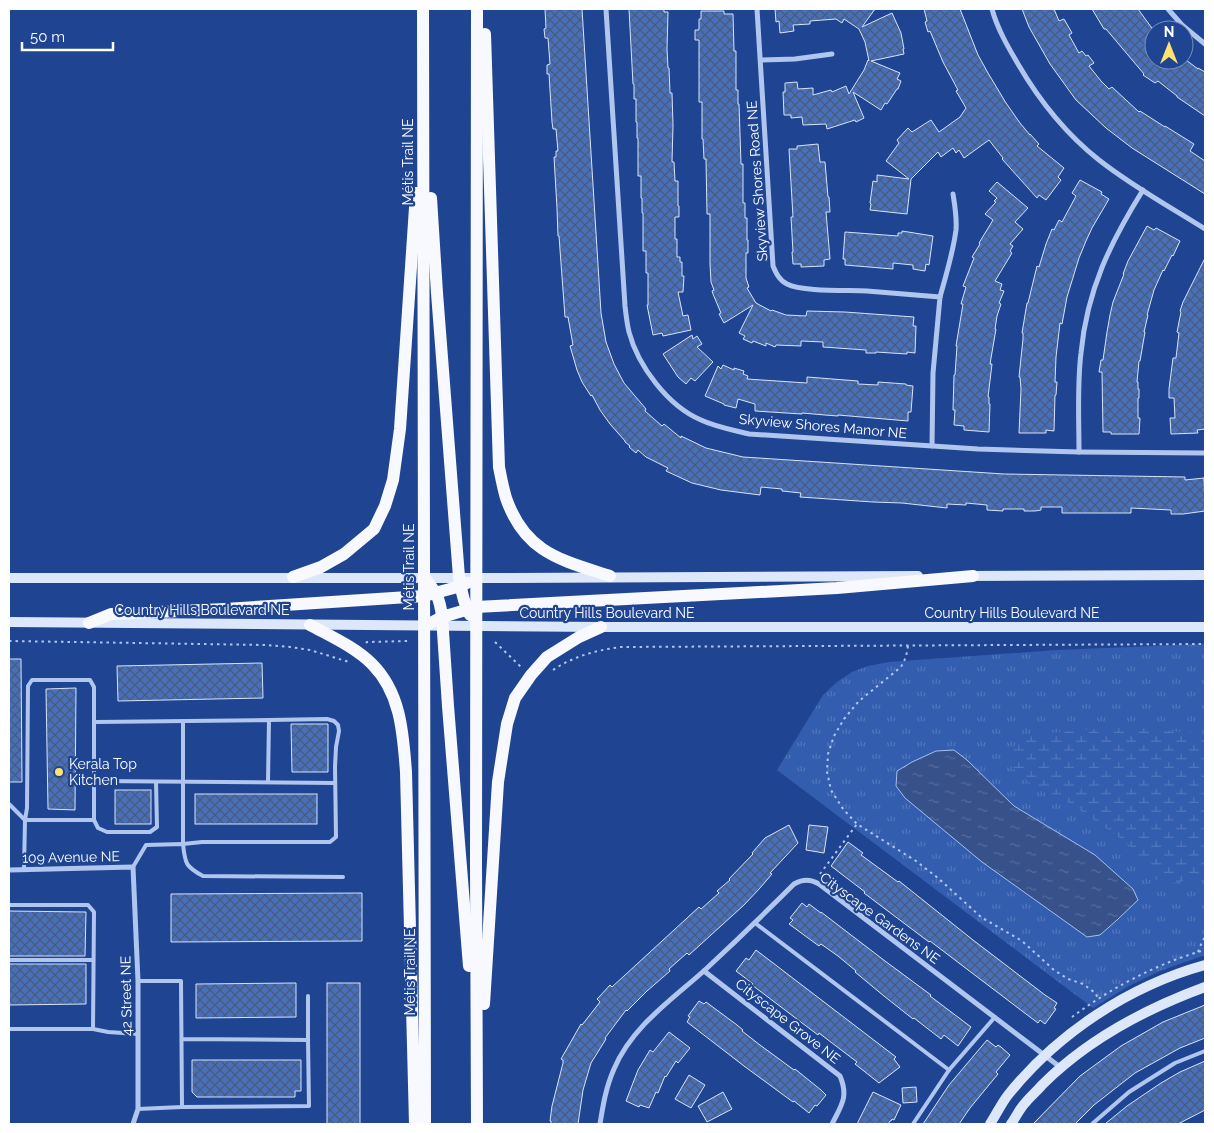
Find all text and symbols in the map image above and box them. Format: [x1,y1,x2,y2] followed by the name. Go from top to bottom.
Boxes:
[22,20,114,52] scale bar
[1144,20,1194,70] north arrow
[1164,24,1174,40] text: N
[30,28,65,46] text: 50 m
[743,100,771,262] street label: Skyview Shores Road NE
[400,118,416,206] street label: Métis Trail NE
[738,411,908,441] street label: Skyview Shores Manor NE
[401,523,417,611] street label: Métis Trail NE
[114,602,290,618] street label: Country Hills Boulevard NE
[519,605,695,621] street label: Country Hills Boulevard NE
[924,605,1100,621] street label: Country Hills Boulevard NE
[69,756,137,788] place label: Kerala Top Kitchen
[53,766,65,778] marker: Kerala Top Kitchen
[22,848,120,866] street label: 109 Avenue NE
[817,869,943,967] street label: Cityscape Gardens NE
[402,928,418,1016] street label: Métis Trail NE
[117,956,135,1036] street label: 42 Street NE
[732,975,844,1067] street label: Cityscape Grove NE

